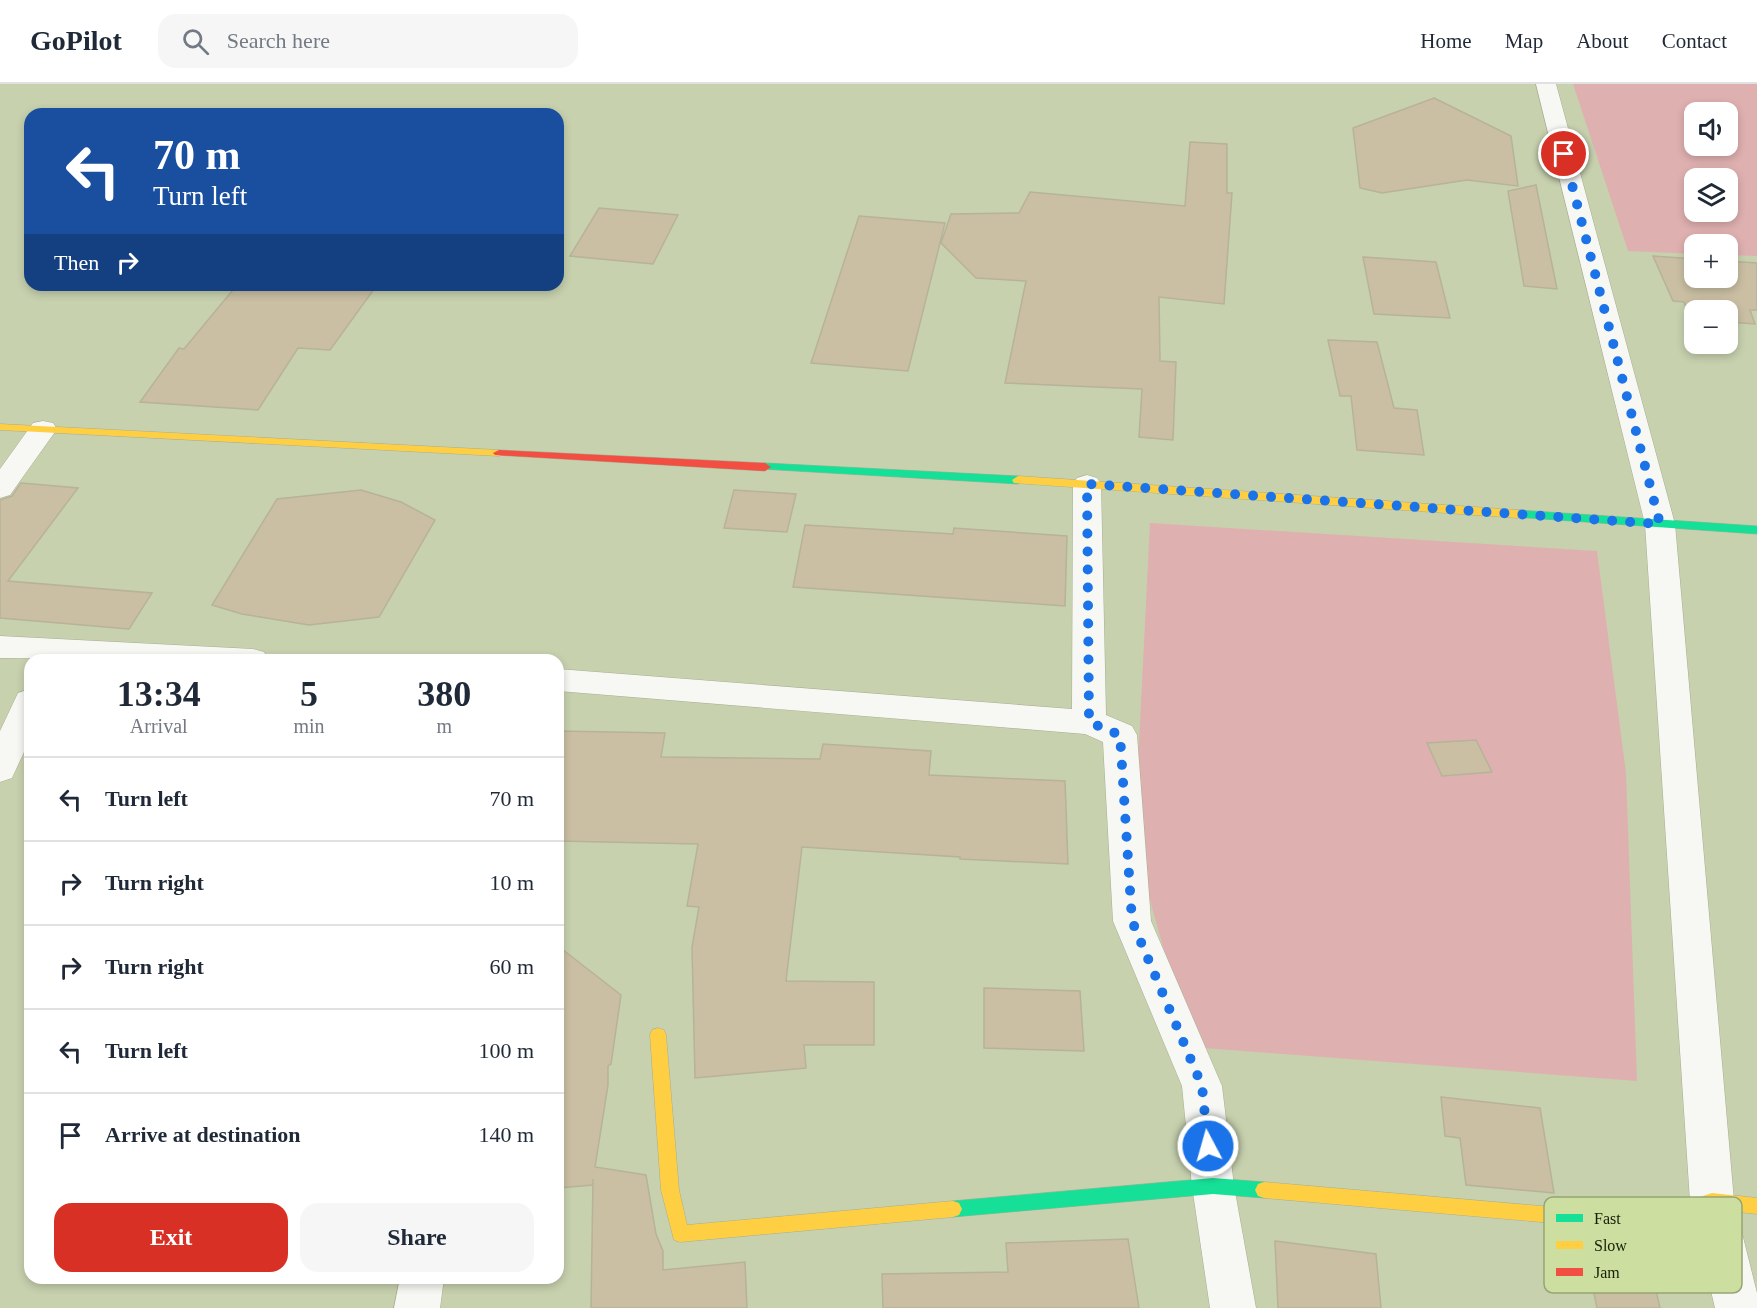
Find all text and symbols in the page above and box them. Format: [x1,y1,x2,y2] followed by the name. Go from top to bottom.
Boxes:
[158,14,578,68] search box
[30,25,122,56] text: GoPilot
[179,25,212,58] icon: search
[227,28,330,53] text: Search here
[1420,29,1472,53] text: Home
[1505,29,1543,53] text: Map
[1576,29,1629,53] text: About
[1662,29,1727,53] text: Contact
[1684,102,1738,354] map controls
[1684,102,1738,156] button: sound
[1538,128,1589,179] pin
[54,132,132,210] icon: left
[153,132,241,178] text: 70 m
[1547,137,1580,170] icon: arrive
[1684,168,1738,222] button: layers
[153,181,247,211] text: Turn left
[1684,234,1738,288] button: +
[111,246,144,279] icon: right
[54,250,99,275] text: Then
[1684,300,1738,354] button: −
[117,674,201,714] text: 13:34
[300,674,318,714] text: 5
[417,674,471,714] text: 380
[130,715,188,737] text: Arrival
[293,715,325,737] text: min
[437,715,452,737] text: m
[54,783,87,816] icon: left
[105,786,188,811] text: Turn left
[489,786,534,811] text: 70 m
[54,867,87,900] icon: right
[105,870,204,895] text: Turn right
[489,870,534,895] text: 10 m
[54,951,87,984] icon: right
[105,954,204,979] text: Turn right
[489,954,534,979] text: 60 m
[54,1035,87,1068] icon: left
[105,1038,188,1063] text: Turn left
[478,1038,534,1063] text: 100 m
[1176,1114,1240,1178] position arrow
[54,1119,87,1152] icon: arrive
[105,1122,301,1147] text: Arrive at destination
[478,1122,534,1147] text: 140 m
[1544,1197,1742,1293] legend
[54,1203,288,1272] button: Exit
[300,1203,534,1272] button: Share
[1594,1210,1621,1227] text: Fast
[1594,1237,1627,1254] text: Slow
[1594,1264,1620,1281] text: Jam

